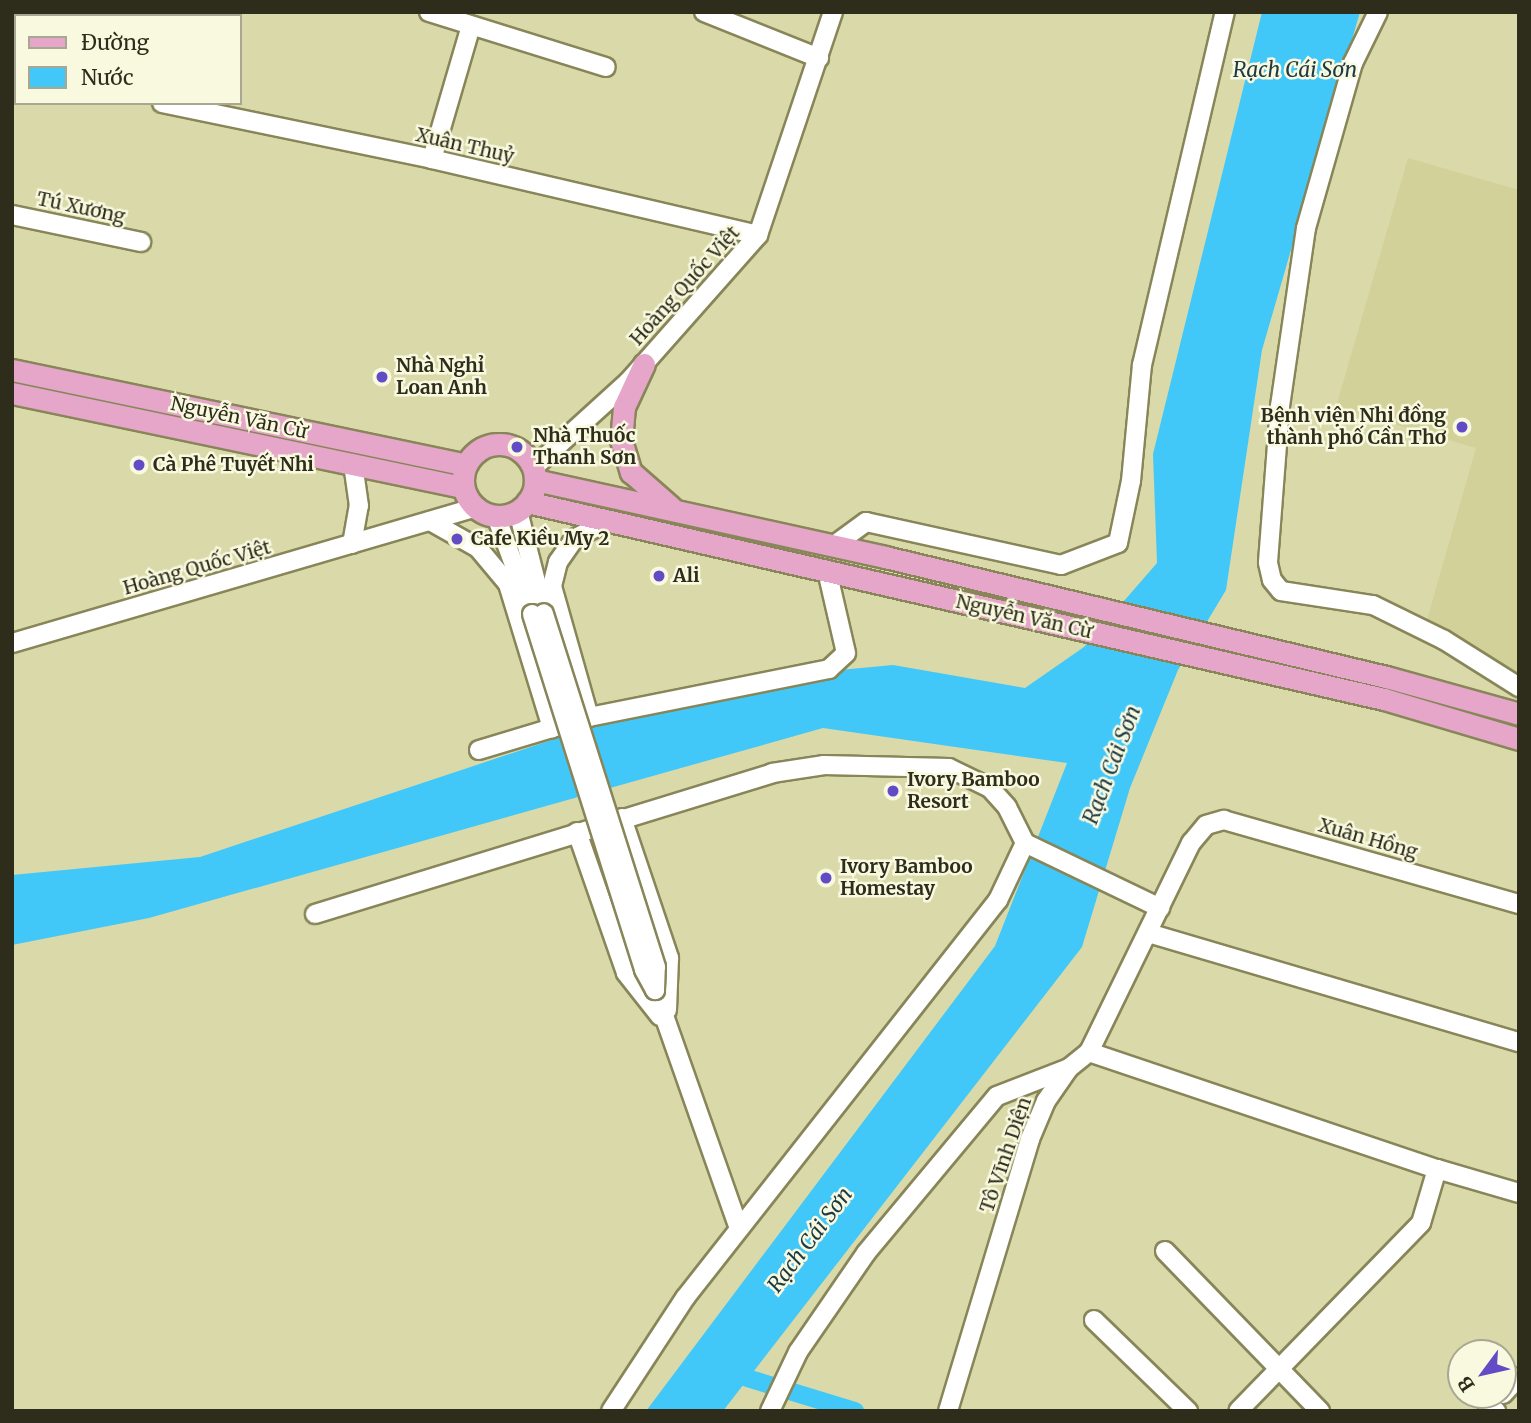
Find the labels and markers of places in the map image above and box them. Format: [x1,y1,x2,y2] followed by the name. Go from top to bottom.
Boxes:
[396,355,487,399] place label: Nhà Nghỉ Loan Anh
[374,369,390,385] marker: Nhà Nghỉ Loan Anh
[1260,405,1446,449] place label: Bệnh viện Nhi đồng thành phố Cần Thơ
[1452,417,1472,437] marker: Bệnh viện Nhi đồng thành phố Cần Thơ
[533,425,636,469] place label: Nhà Thuốc Thanh Sơn
[507,437,527,457] marker: Nhà Thuốc Thanh Sơn
[153,454,314,476] place label: Cà Phê Tuyết Nhi
[131,457,147,473] marker: Cà Phê Tuyết Nhi
[471,528,609,550] place label: Cafe Kiều My 2
[449,531,465,547] marker: Cafe Kiều My 2
[673,565,699,587] place label: Ali
[651,568,667,584] marker: Ali
[907,769,1040,813] place label: Ivory Bamboo Resort
[885,783,901,799] marker: Ivory Bamboo Resort
[840,856,973,900] place label: Ivory Bamboo Homestay
[818,870,834,886] marker: Ivory Bamboo Homestay

